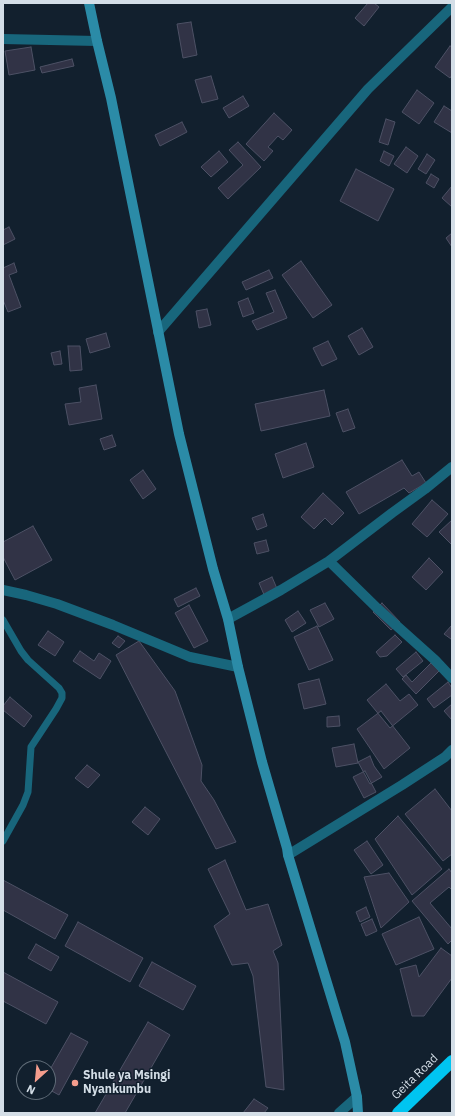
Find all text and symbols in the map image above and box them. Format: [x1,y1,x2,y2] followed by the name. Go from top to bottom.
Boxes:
[389,1051,441,1103] street label: Geita Road
[16,1060,56,1100] north arrow
[83,1069,170,1097] place label: Shule ya Msingi Nyankumbu
[70,1078,80,1088] marker: Shule ya Msingi Nyankumbu
[24,1082,38,1098] text: N

